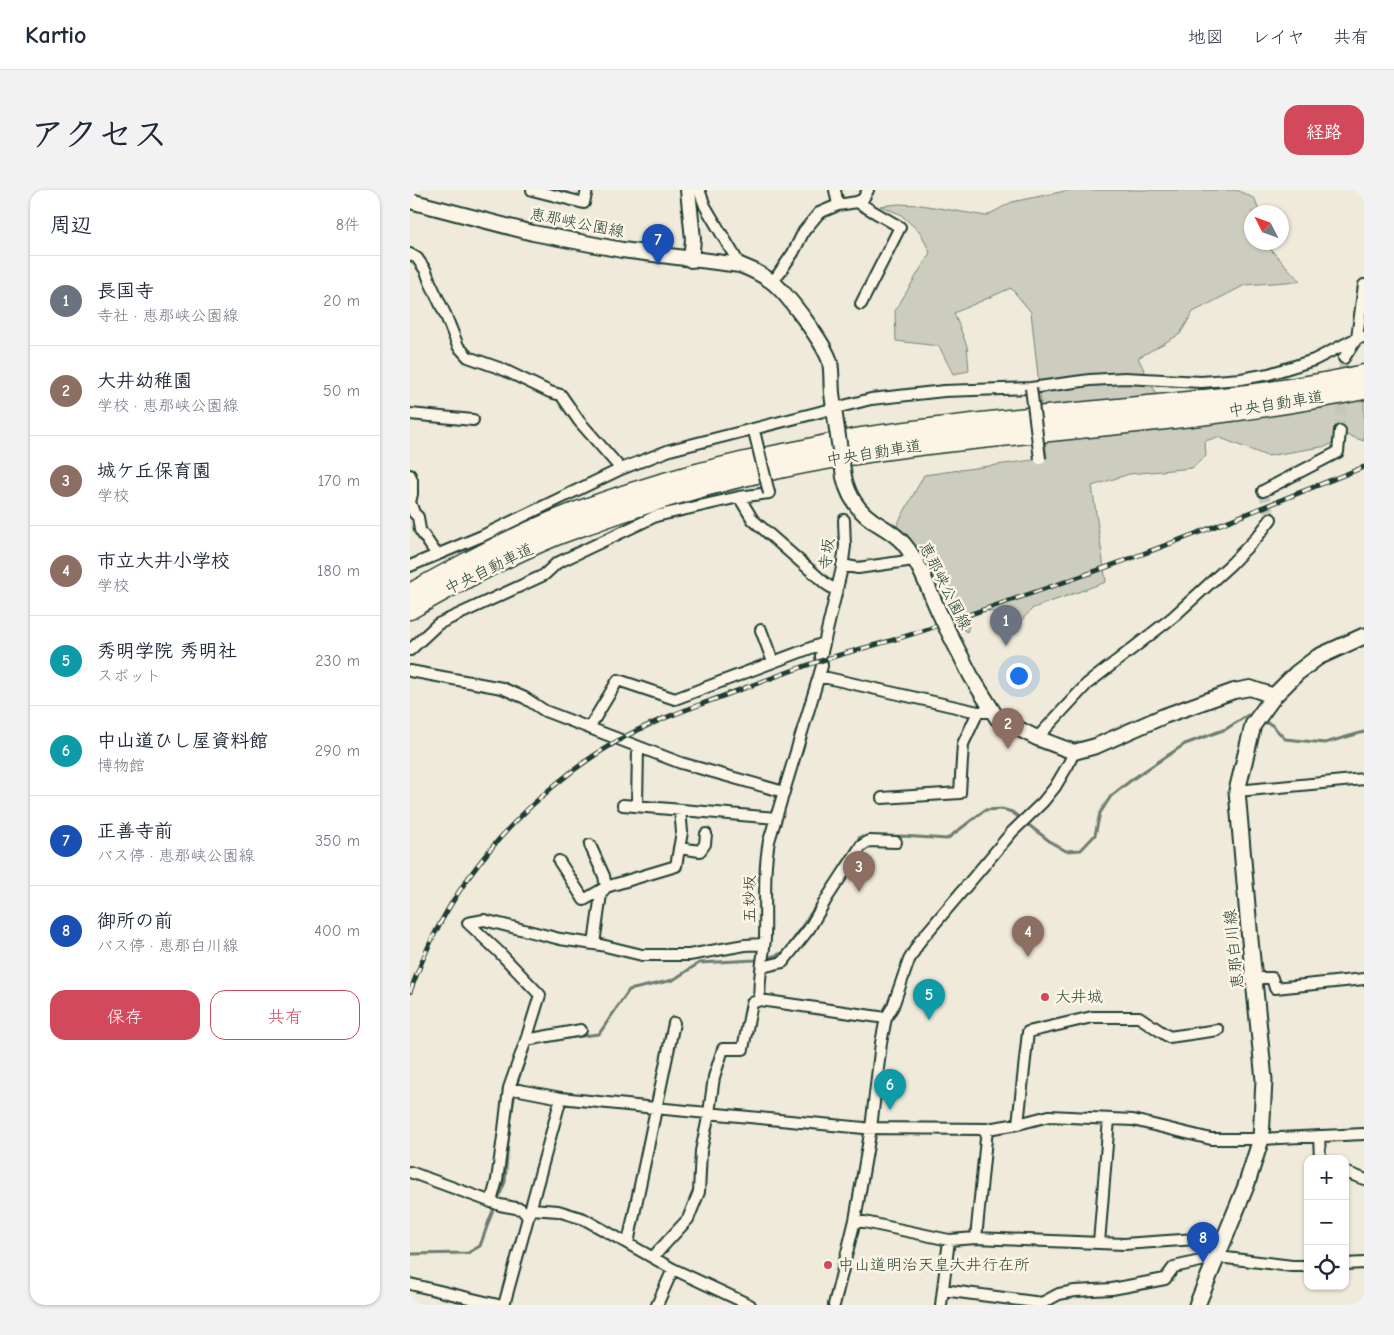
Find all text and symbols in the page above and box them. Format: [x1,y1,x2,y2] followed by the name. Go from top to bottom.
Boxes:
[25,21,87,49] text: Kartio
[1188,27,1224,48] text: 地図
[1252,27,1305,48] text: レイヤ
[1333,27,1369,48] text: 共有
[1284,105,1364,155] button: 経路
[30,114,168,155] text: アクセス
[528,205,626,241] street label: 恵那峡公園線
[1244,205,1289,250] north arrow
[50,213,92,237] text: 周辺
[336,216,360,234] text: 8件
[642,224,674,265] pin: 7
[97,280,154,302] text: 長国寺
[63,292,69,310] text: 1
[323,292,360,310] text: 20 m
[97,307,239,325] text: 寺社 · 恵那峡公園線
[97,370,192,392] text: 大井幼稚園
[62,382,70,400] text: 2
[323,382,360,400] text: 50 m
[1227,388,1325,420] street label: 中央自動車道
[97,397,239,415] text: 学校 · 恵那峡公園線
[825,437,923,469] street label: 中央自動車道
[97,460,211,482] text: 城ケ丘保育園
[62,472,70,490] text: 3
[318,472,360,490] text: 170 m
[97,487,129,505] text: 学校
[816,537,838,571] street label: 寺坂
[915,539,975,633] street label: 恵那峡公園線
[442,540,536,598] street label: 中央自動車道
[97,550,230,572] text: 市立大井小学校
[62,562,70,580] text: 4
[317,562,360,580] text: 180 m
[97,577,129,595] text: 学校
[990,605,1022,646] pin: 1
[97,640,237,662] text: 秀明学院 秀明社
[62,652,70,670] text: 5
[315,652,360,670] text: 230 m
[1006,663,1032,689] your location
[97,667,161,685] text: スポット
[992,708,1024,749] pin: 2
[97,730,268,752] text: 中山道ひし屋資料館
[62,742,70,760] text: 6
[315,742,360,760] text: 290 m
[97,757,145,775] text: 博物館
[97,820,173,842] text: 正善寺前
[62,832,70,850] text: 7
[315,832,360,850] text: 350 m
[97,847,255,865] text: バス停 · 恵那峡公園線
[843,851,875,892] pin: 3
[741,875,759,923] street label: 五妙坂
[1221,908,1247,990] street label: 恵那白川線
[97,910,173,932] text: 御所の前
[1012,916,1044,957] pin: 4
[62,922,70,940] text: 8
[314,922,360,940] text: 400 m
[97,937,239,955] text: バス停 · 恵那白川線
[913,979,945,1020] pin: 5
[1055,988,1103,1006] place label: 大井城
[50,990,200,1040] button: 保存
[210,990,360,1040] button: 共有
[1039,991,1051,1003] marker: 大井城
[874,1069,906,1110] pin: 6
[1304,1155,1349,1290] map controls
[1304,1155,1349,1200] button: +
[1304,1200,1349,1245] button: −
[1187,1222,1219,1263] pin: 8
[1304,1245,1349,1290] button: locate
[838,1256,1030,1274] place label: 中山道明治天皇大井行在所
[822,1259,834,1271] marker: 中山道明治天皇大井行在所

